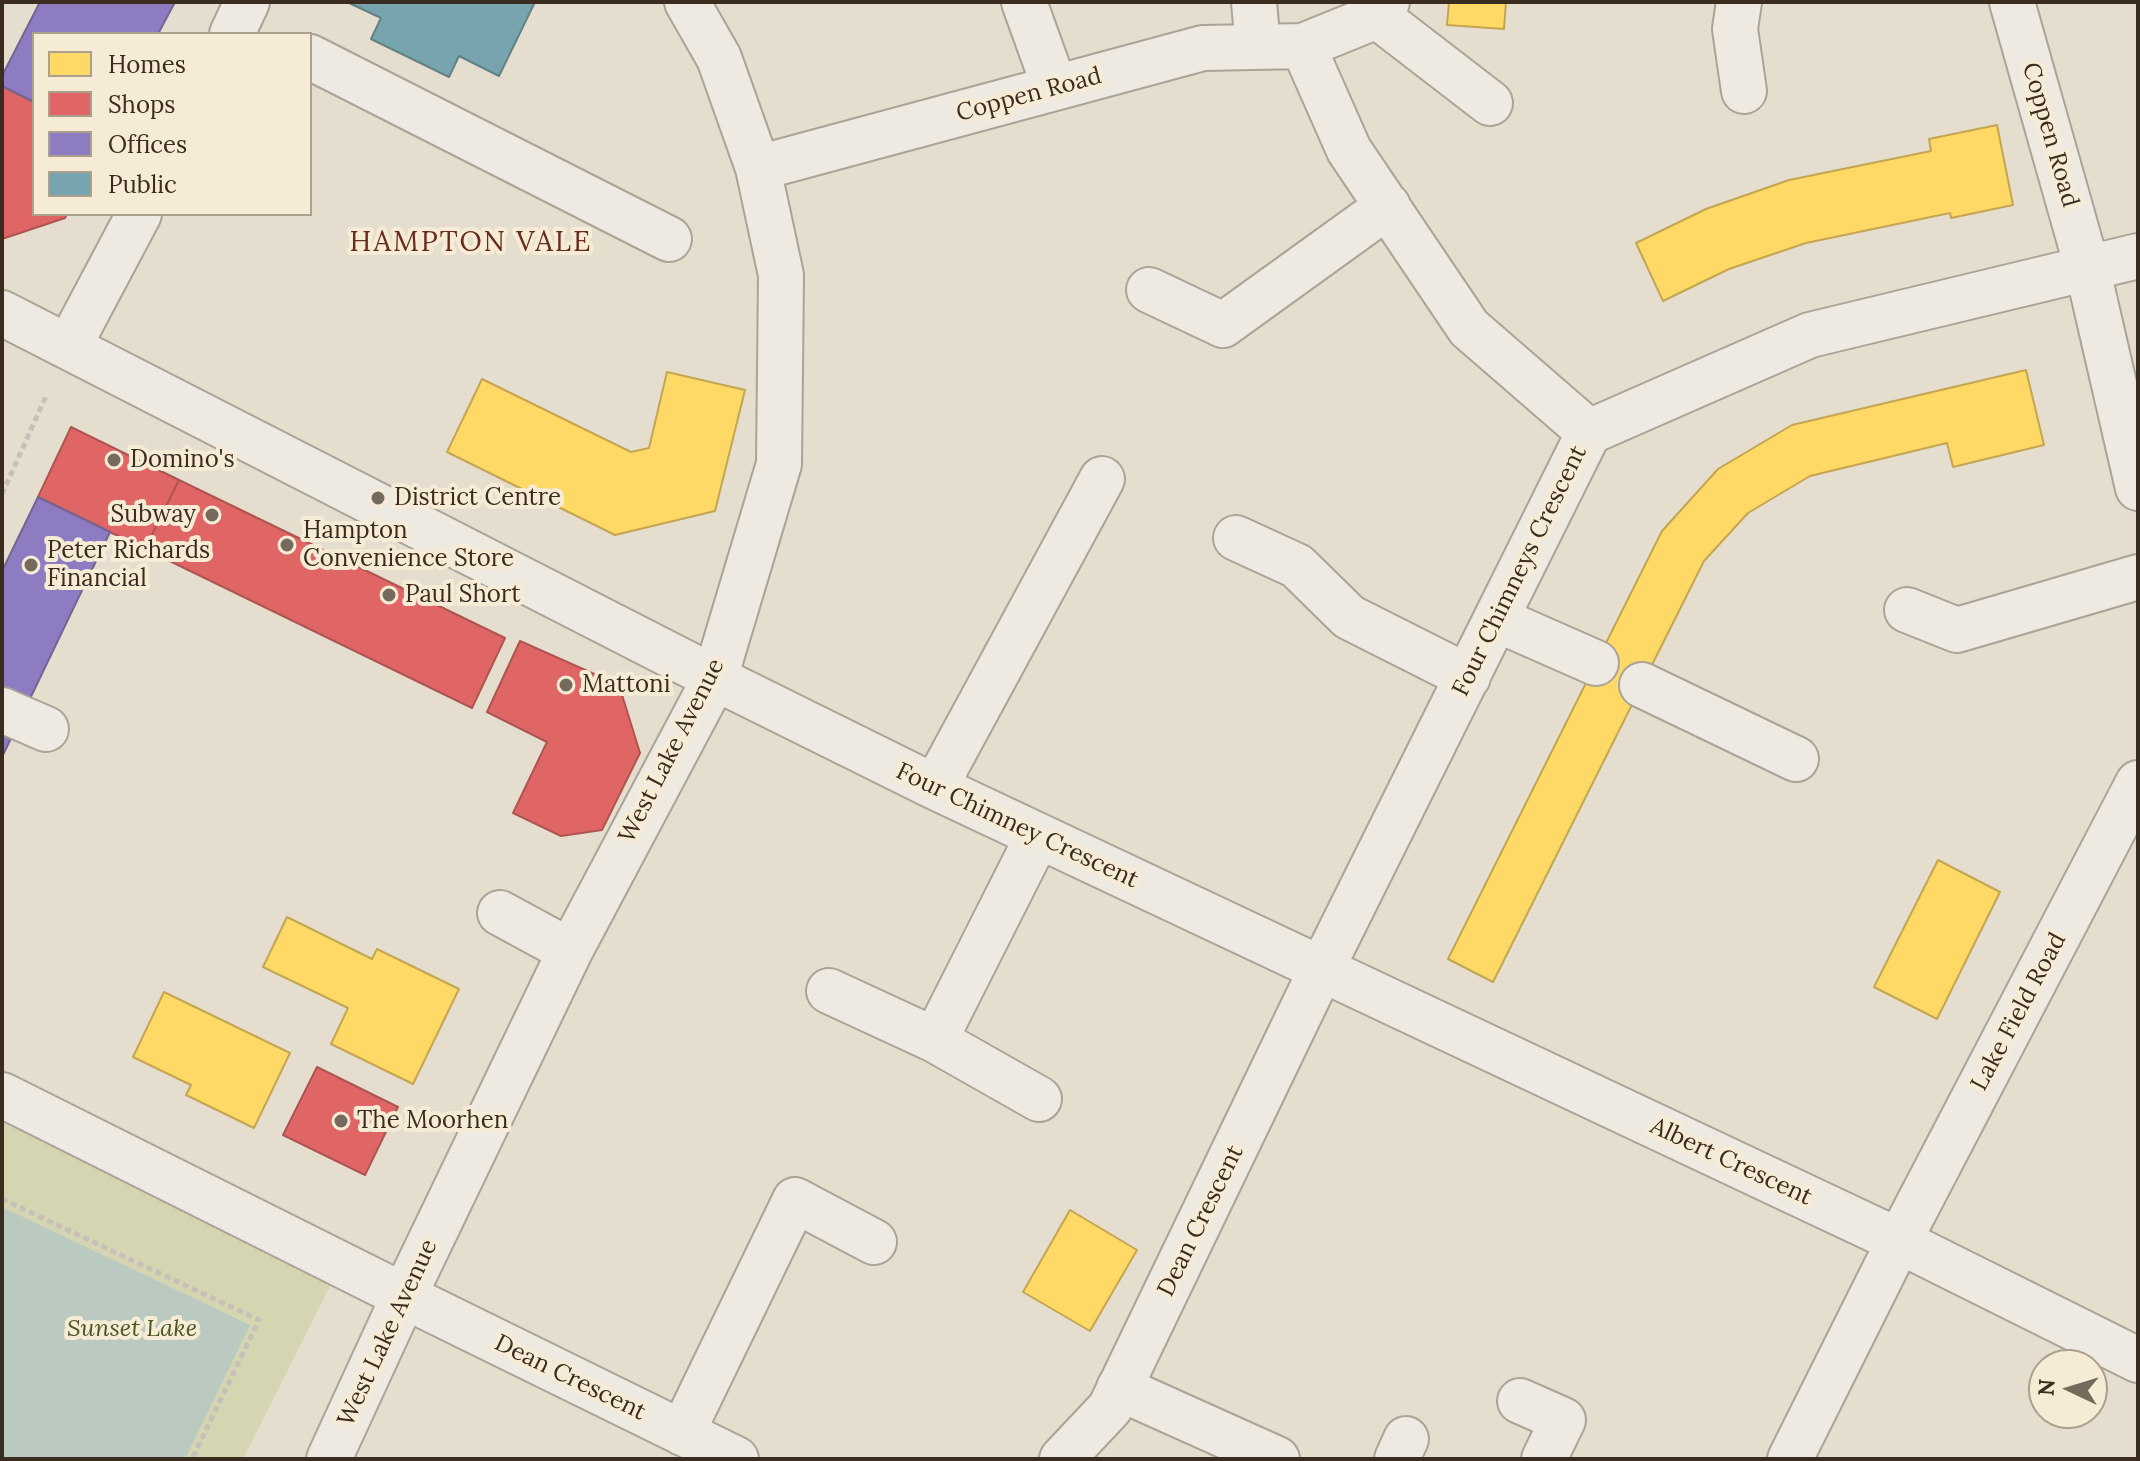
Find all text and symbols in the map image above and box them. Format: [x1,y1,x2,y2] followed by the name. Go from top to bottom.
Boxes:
[32,32,312,216] legend
[108,49,186,80] text: Homes
[2016,59,2084,211] street label: Coppen Road
[953,62,1105,128] street label: Coppen Road
[108,89,175,120] text: Shops
[108,129,187,160] text: Offices
[108,169,177,200] text: Public
[350,226,592,260] district label: HAMPTON VALE
[1447,441,1593,701] street label: Four Chimneys Crescent
[130,446,234,474] place label: Domino's
[105,451,123,469] marker: Domino's
[394,484,561,512] place label: District Centre
[369,489,387,507] marker: District Centre
[111,501,196,529] place label: Subway
[203,506,221,524] marker: Subway
[303,517,514,573] place label: Hampton Convenience Store
[278,536,296,554] marker: Hampton Convenience Store
[47,537,210,593] place label: Peter Richards Financial
[22,556,40,574] marker: Peter Richards Financial
[405,581,521,609] place label: Paul Short
[380,586,398,604] marker: Paul Short
[613,654,731,848] street label: West Lake Avenue
[582,671,670,699] place label: Mattoni
[557,676,575,694] marker: Mattoni
[891,757,1143,895] street label: Four Chimney Crescent
[1965,928,2073,1096] street label: Lake Field Road
[357,1107,508,1135] place label: The Moorhen
[332,1112,350,1130] marker: The Moorhen
[1646,1112,1816,1212] street label: Albert Crescent
[1152,1141,1250,1301] street label: Dean Crescent
[332,1235,444,1431] street label: West Lake Avenue
[67,1315,197,1343] park label: Sunset Lake
[490,1329,650,1427] street label: Dean Crescent
[2028,1349,2108,1429] north arrow
[2031,1378,2061,1397] text: N

